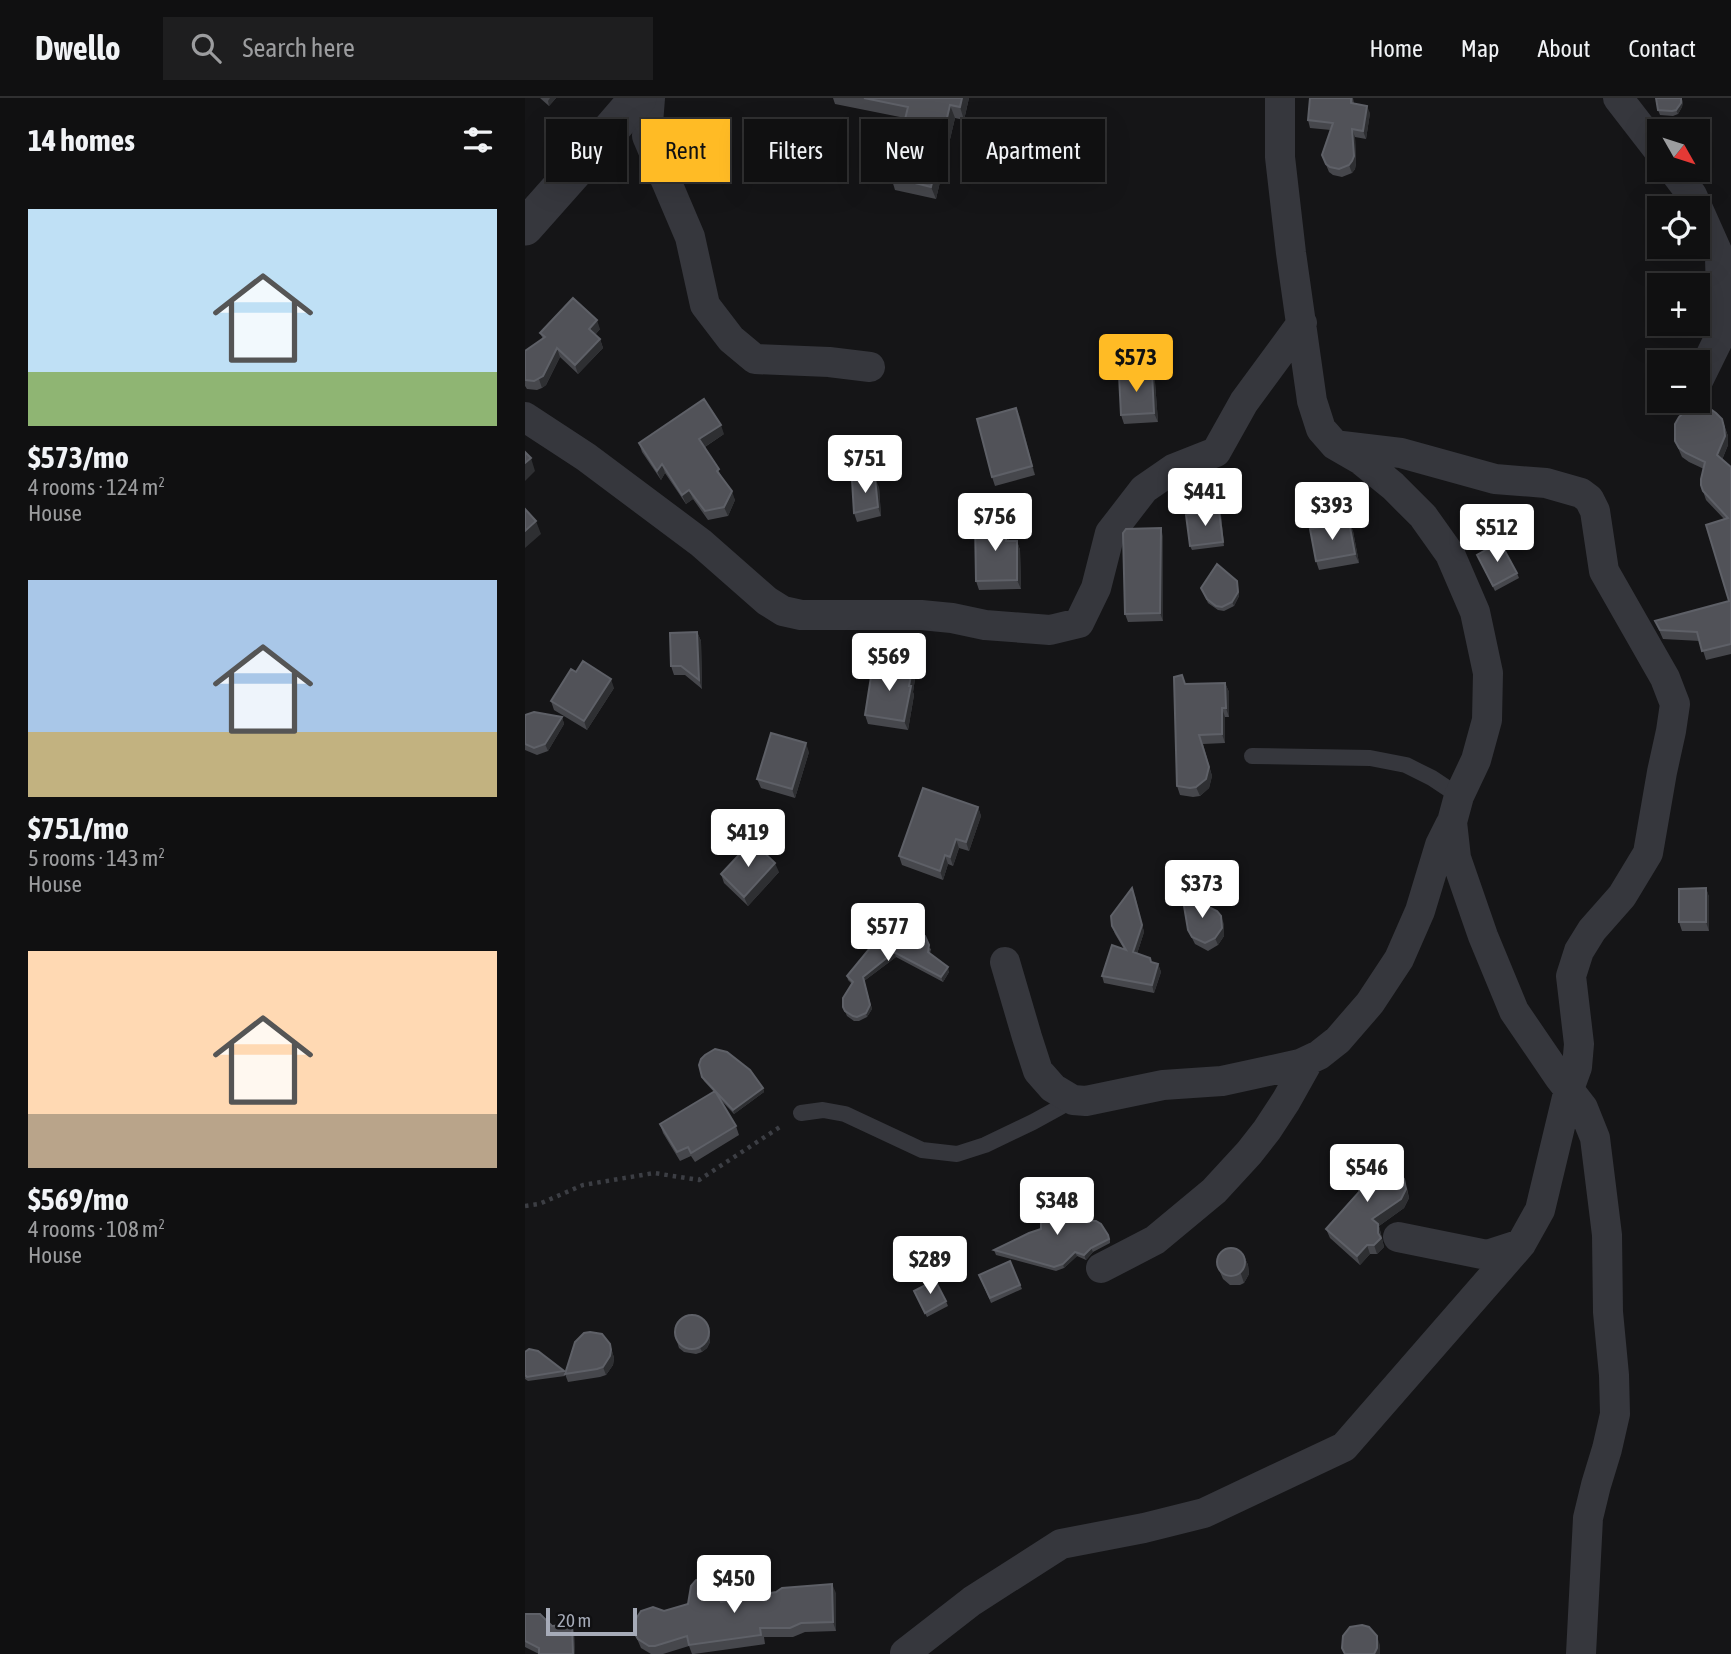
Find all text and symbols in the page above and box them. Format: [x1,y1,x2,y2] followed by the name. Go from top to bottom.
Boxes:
[163,17,653,80] search box
[35,29,121,67] text: Dwello
[187,29,225,67] icon: search
[243,33,355,63] text: Search here
[1369,35,1423,62] text: Home
[1461,35,1499,62] text: Map
[1537,35,1590,62] text: About
[1628,35,1696,62] text: Contact
[546,119,627,182] chip: Buy
[641,119,730,182] chip: Rent
[744,119,847,182] chip: Filters
[861,119,948,182] chip: New
[962,119,1105,182] chip: Apartment
[1647,119,1710,182] north arrow
[1647,119,1710,413] map controls
[459,121,497,159] icon: filters
[28,123,135,157] text: 14 homes
[1647,196,1710,259] button: locate
[200,255,326,381] icon: home
[1647,273,1710,336] button: +
[1095,334,1177,394] pin: $573
[1115,344,1157,370] text: $573
[1647,350,1710,413] button: −
[824,436,906,495] pin: $751
[28,440,129,474] text: $573/mo
[844,445,886,471] text: $751
[1164,468,1246,528] pin: $441
[28,474,165,500] text: 4 rooms · 124 m²
[1184,478,1226,504] text: $441
[1291,482,1373,542] pin: $393
[1311,492,1353,518] text: $393
[954,494,1036,553] pin: $756
[28,500,82,526] text: House
[974,503,1016,529] text: $756
[1456,504,1538,564] pin: $512
[1476,514,1518,540] text: $512
[200,626,326,752] icon: home
[848,634,930,693] pin: $569
[868,643,910,669] text: $569
[707,810,789,869] pin: $419
[28,811,129,845] text: $751/mo
[727,819,769,845] text: $419
[28,845,165,871] text: 5 rooms · 143 m²
[1161,860,1243,920] pin: $373
[1181,870,1223,896] text: $373
[28,871,82,897] text: House
[847,904,929,963] pin: $577
[867,913,909,939] text: $577
[200,997,326,1123] icon: home
[1326,1144,1408,1204] pin: $546
[1346,1154,1388,1180] text: $546
[1016,1178,1098,1237] pin: $348
[28,1182,129,1216] text: $569/mo
[1036,1187,1078,1213] text: $348
[28,1216,165,1242] text: 4 rooms · 108 m²
[889,1236,971,1296] pin: $289
[28,1242,82,1268] text: House
[909,1246,951,1272] text: $289
[693,1556,775,1615] pin: $450
[713,1565,755,1591] text: $450
[546,1605,637,1637] scale bar
[557,1609,591,1631] text: 20 m

